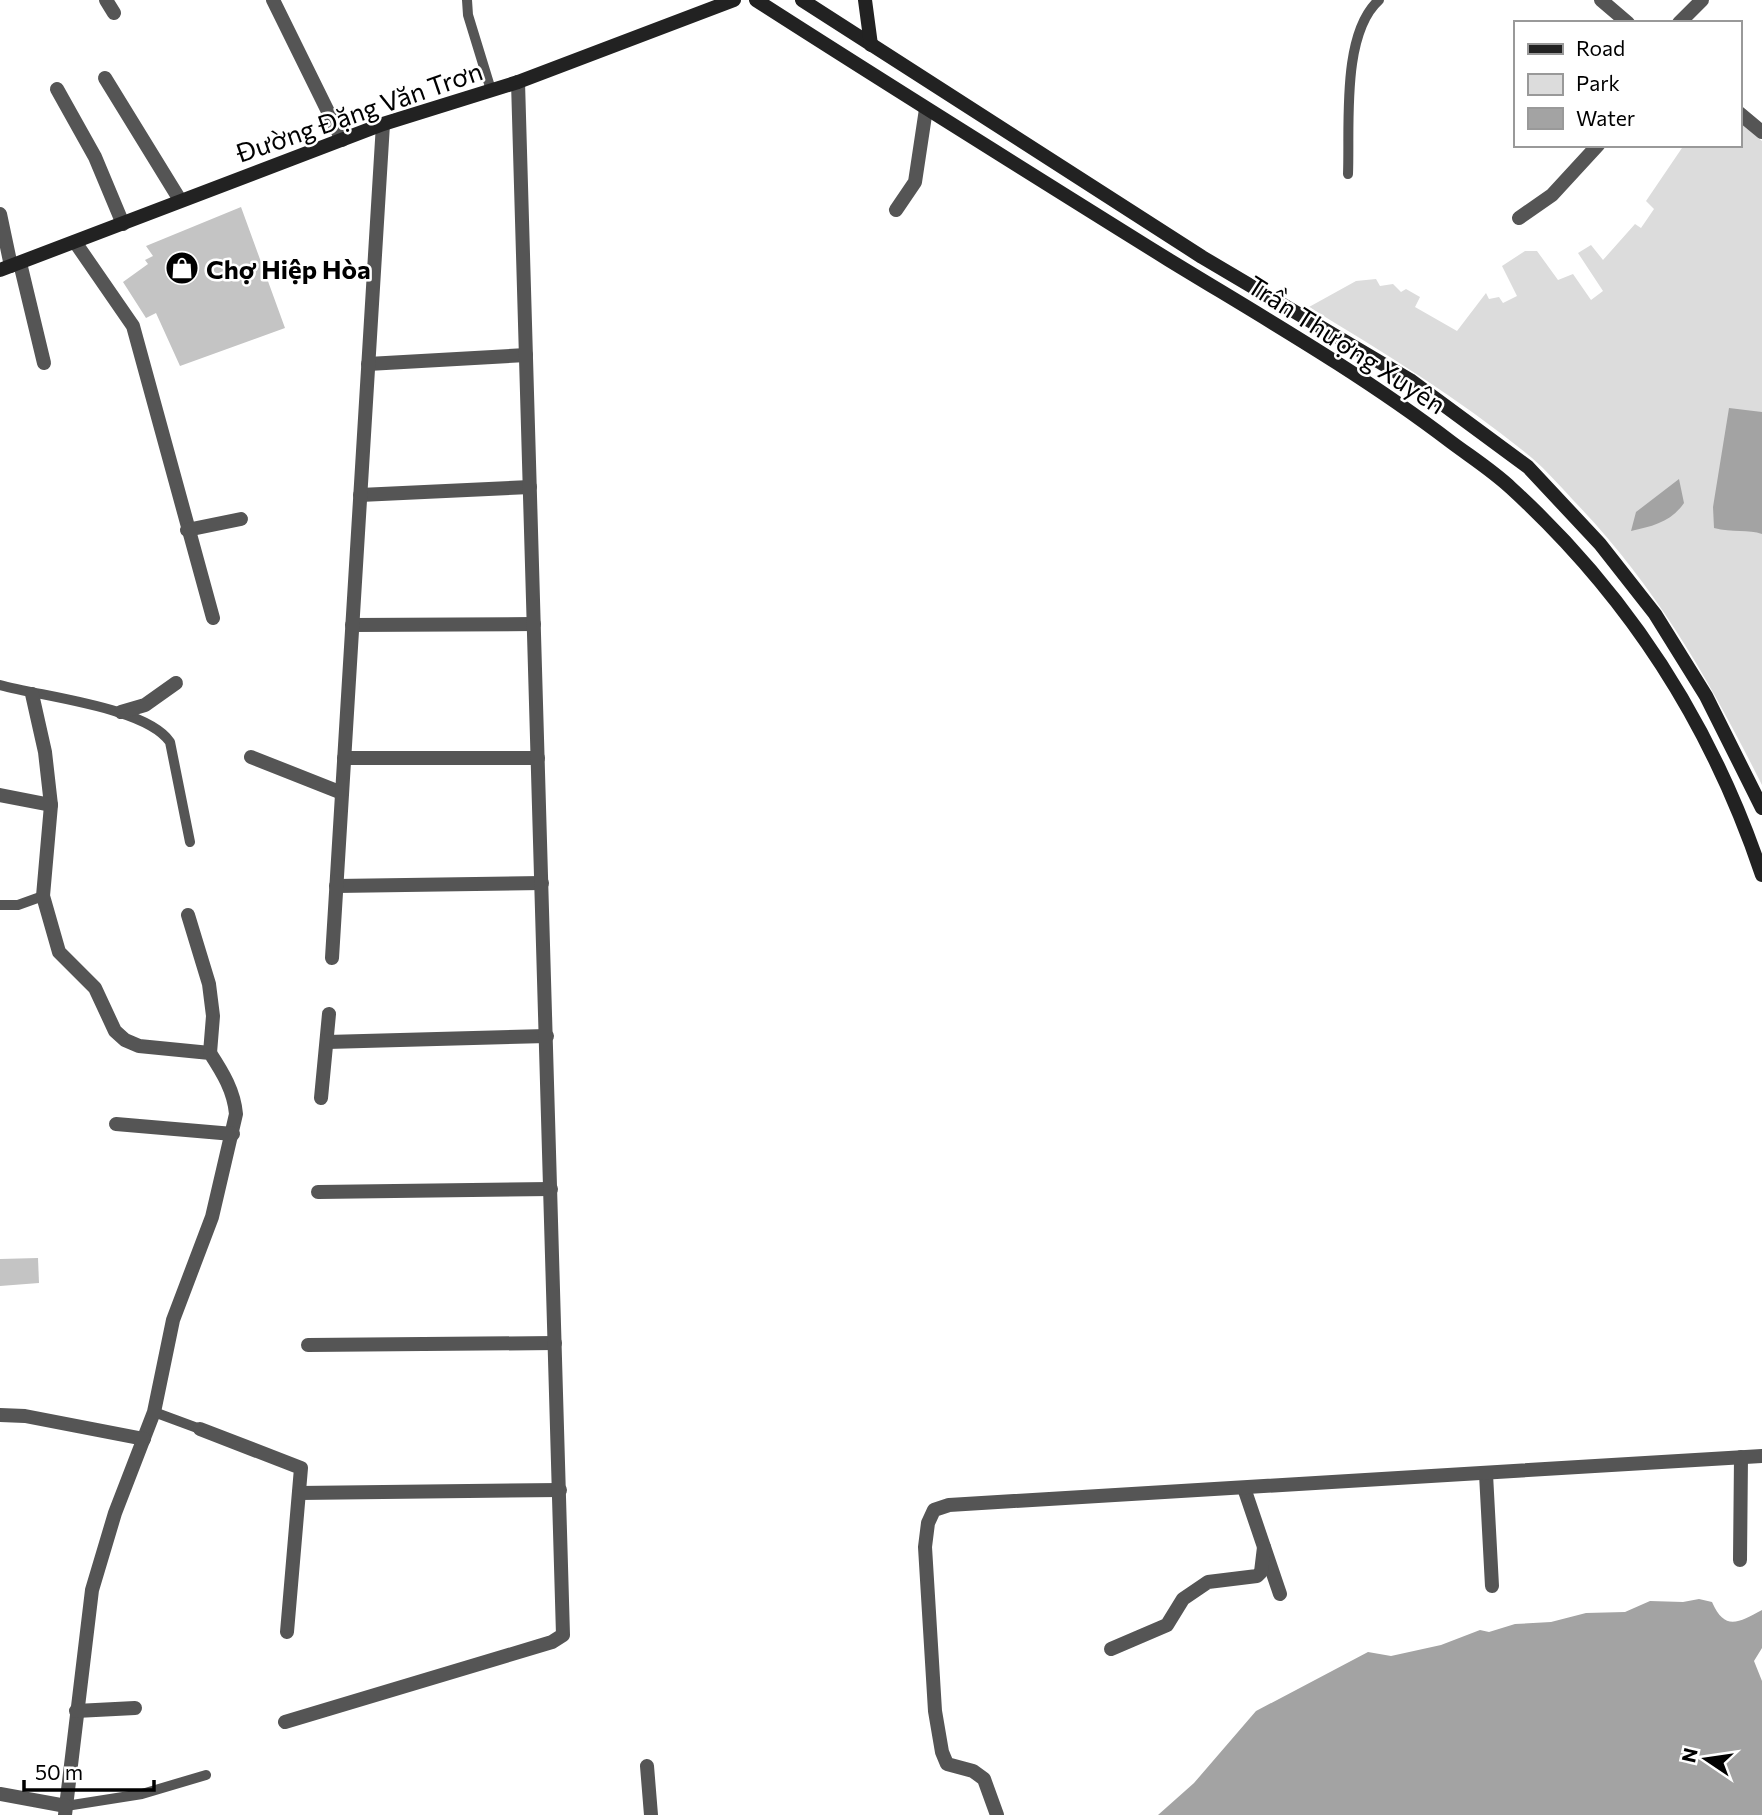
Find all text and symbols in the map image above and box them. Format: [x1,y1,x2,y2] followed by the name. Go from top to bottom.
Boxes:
[1514,21,1741,147] legend
[1576,35,1625,60] text: Road
[231,54,486,168] street label: Đường Đặng Văn Trơn
[1576,70,1620,95] text: Park
[1576,105,1635,130] text: Water
[163,249,201,287] shop icon: Chợ Hiệp Hòa
[206,253,371,285] place label: Chợ Hiệp Hòa
[1242,268,1452,420] street label: Trần Thượng Xuyên
[1671,1724,1741,1794] north arrow
[1676,1746,1702,1765] text: N
[24,1748,154,1792] scale bar
[35,1759,83,1784] text: 50 m

